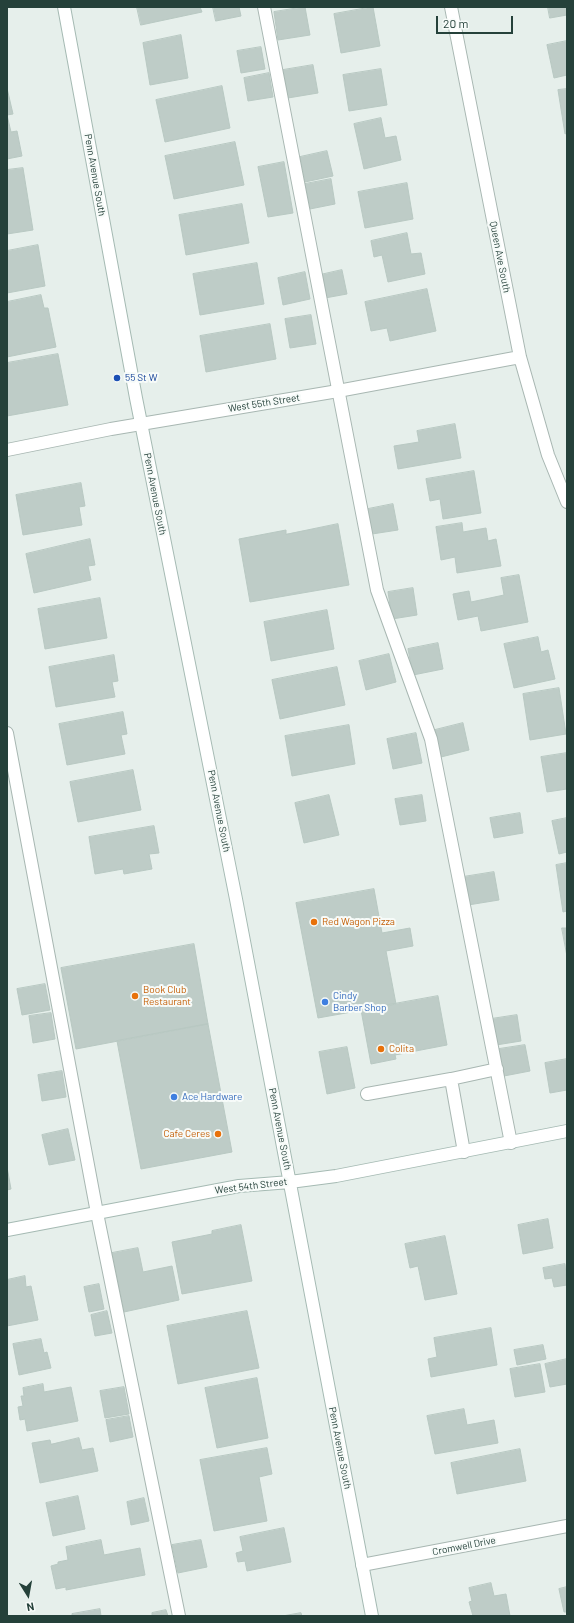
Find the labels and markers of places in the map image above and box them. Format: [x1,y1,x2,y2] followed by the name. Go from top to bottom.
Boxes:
[125,372,158,384] place label: 55 St W
[112,373,122,383] marker: 55 St W
[322,916,395,928] place label: Red Wagon Pizza
[309,917,319,927] marker: Red Wagon Pizza
[143,984,191,1008] place label: Book Club Restaurant
[333,990,386,1014] place label: Cindy Barber Shop
[130,991,140,1001] marker: Book Club Restaurant
[320,997,330,1007] marker: Cindy Barber Shop
[389,1043,414,1055] place label: Colita
[376,1044,386,1054] marker: Colita
[182,1091,242,1103] place label: Ace Hardware
[169,1092,179,1102] marker: Ace Hardware
[163,1128,210,1140] place label: Cafe Ceres
[213,1129,223,1139] marker: Cafe Ceres

